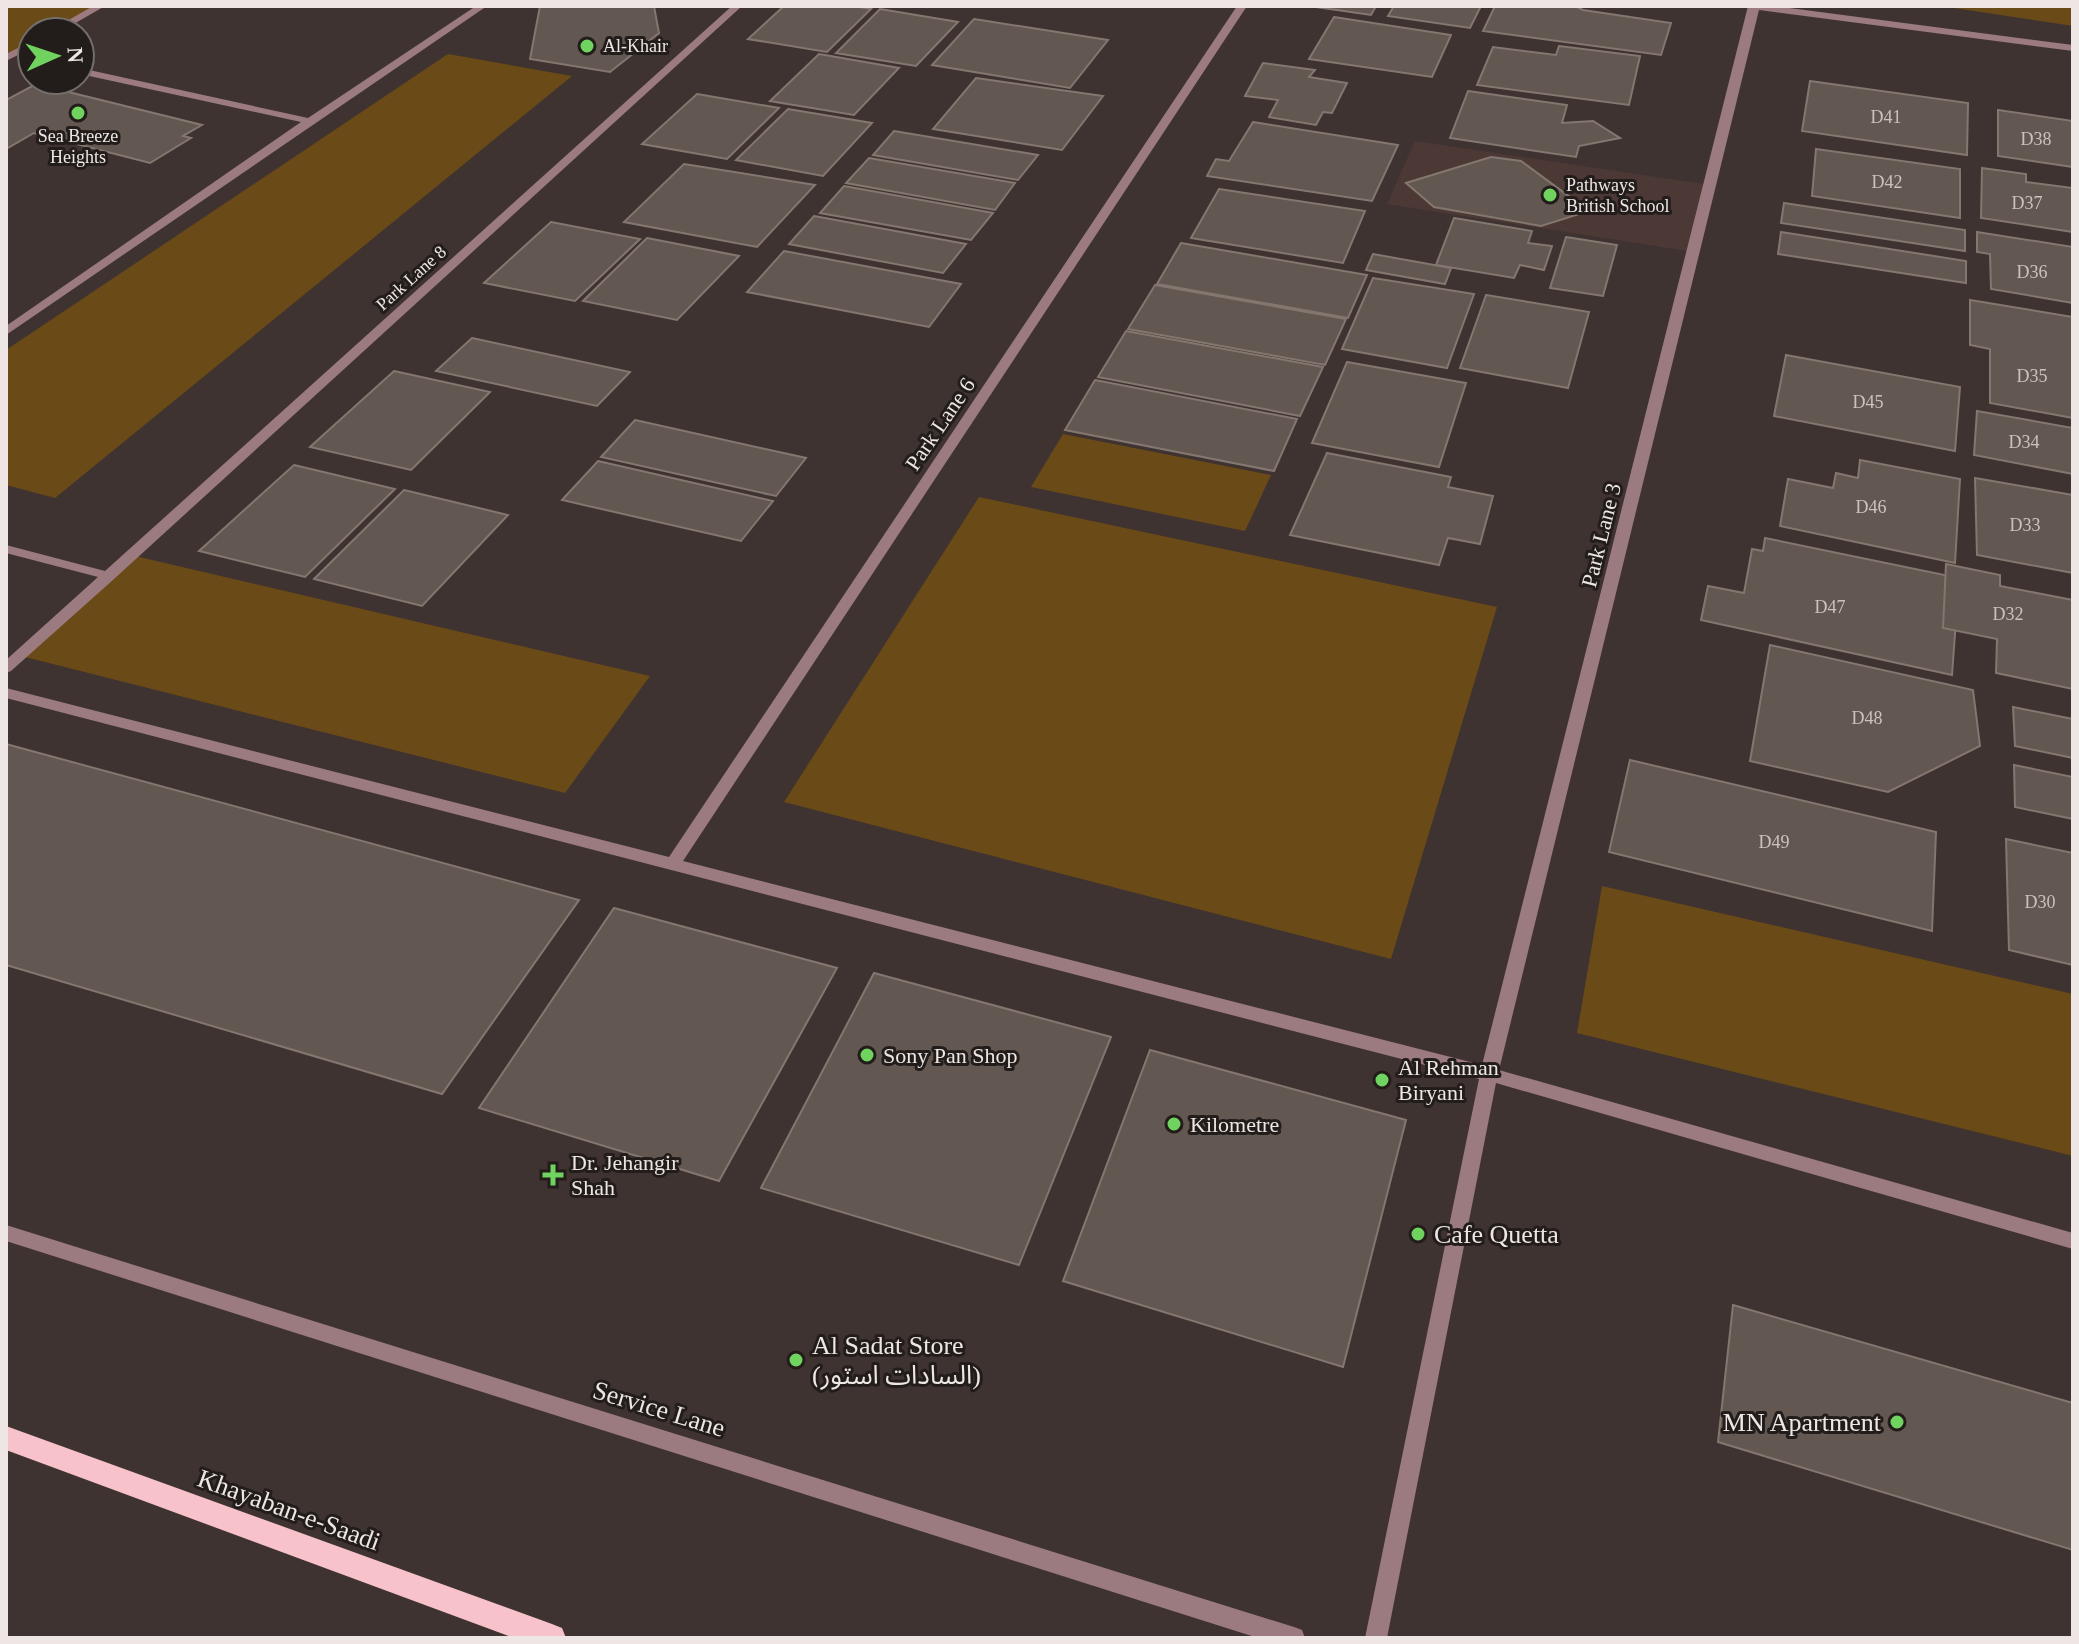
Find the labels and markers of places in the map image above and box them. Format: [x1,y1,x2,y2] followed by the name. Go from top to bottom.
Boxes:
[603,36,668,56] place label: Al-Khair
[578,37,596,55] marker: Al-Khair
[69,104,87,122] marker: Sea Breeze Heights
[38,126,118,167] place label: Sea Breeze Heights
[1566,175,1670,216] place label: Pathways British School
[1541,186,1559,204] marker: Pathways British School
[883,1043,1017,1068] place label: Sony Pan Shop
[858,1046,876,1064] marker: Sony Pan Shop
[1398,1055,1499,1105] place label: Al Rehman Biryani
[1373,1071,1391,1089] marker: Al Rehman Biryani
[1190,1112,1279,1137] place label: Kilometre
[1165,1115,1183,1133] marker: Kilometre
[571,1150,679,1200] place label: Dr. Jehangir Shah
[542,1164,564,1186] marker: Dr. Jehangir Shah
[1434,1220,1559,1249] place label: Cafe Quetta
[1409,1225,1427,1243] marker: Cafe Quetta
[812,1331,981,1390] place label: Al Sadat Store (السادات اسٽور)
[787,1351,805,1369] marker: Al Sadat Store (السادات اسٽور)
[1723,1408,1882,1437] place label: MN Apartment
[1888,1413,1906,1431] marker: MN Apartment

